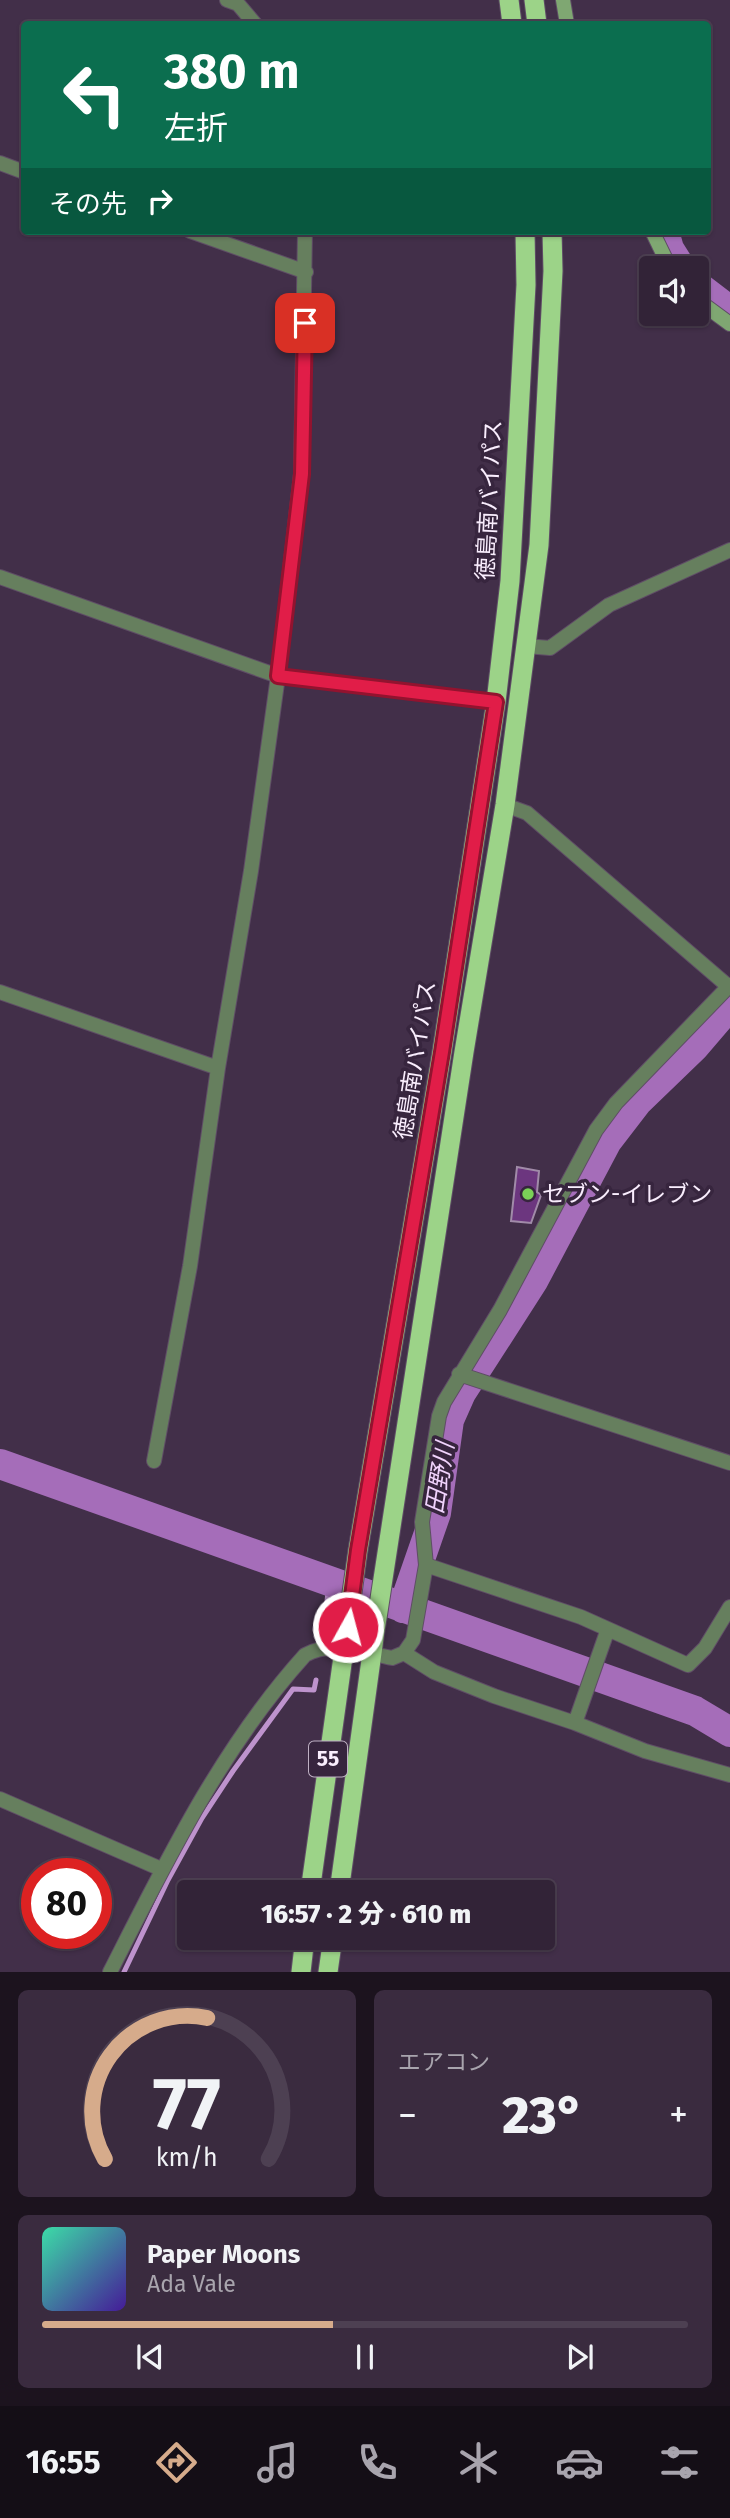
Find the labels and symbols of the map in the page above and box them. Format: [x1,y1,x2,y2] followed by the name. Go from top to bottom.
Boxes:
[275,293,335,353] pin
[471,419,507,581] street label: 徳島南バイパス
[389,979,441,1141] street label: 徳島南バイパス
[542,1180,712,1208] place label: セブン-イレブン
[520,1186,536,1202] marker: セブン-イレブン
[421,1437,460,1516] water label: 田野川
[311,1590,385,1664] position arrow
[309,1742,347,1776] road number: 55
[21,1858,112,1949] speed limit sign: 80

